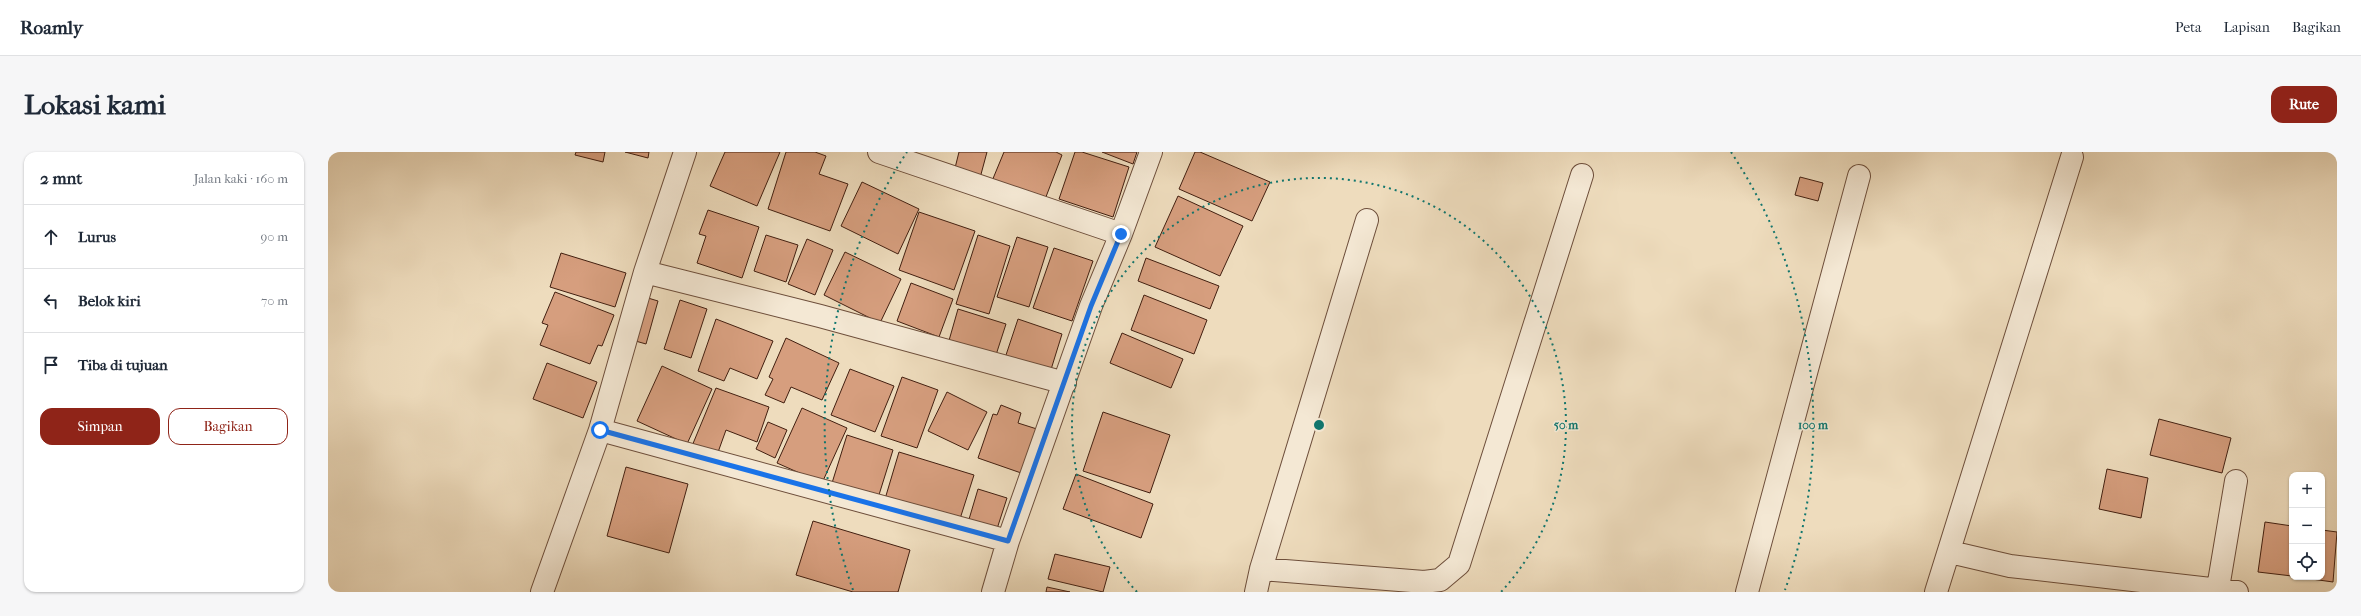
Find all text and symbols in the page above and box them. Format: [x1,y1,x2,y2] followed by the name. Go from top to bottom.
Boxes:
[20,17,83,39] text: Roamly
[2175,19,2202,36] text: Peta
[2224,19,2270,36] text: Lapisan
[2292,19,2341,36] text: Bagikan
[2271,86,2337,123] button: Rute
[24,88,166,121] text: Lokasi kami
[40,168,82,188] text: 2 mnt
[194,171,288,186] text: Jalan kaki · 160 m
[1112,225,1130,243] route end
[40,226,62,248] icon: ahead
[78,228,116,246] text: Lurus
[260,229,288,244] text: 90 m
[40,290,62,312] icon: left
[78,292,141,310] text: Belok kiri
[261,293,288,308] text: 70 m
[40,354,62,376] icon: arrive
[78,356,168,374] text: Tiba di tujuan
[40,408,160,445] button: Simpan
[168,408,288,445] button: Bagikan
[1312,418,1326,432] centre of rings
[1554,418,1579,432] text: 50 m
[1798,418,1829,432] text: 100 m
[591,421,609,439] route start
[2289,472,2325,580] map controls
[2289,472,2325,508] button: +
[2289,508,2325,544] button: −
[2289,544,2325,580] button: locate

